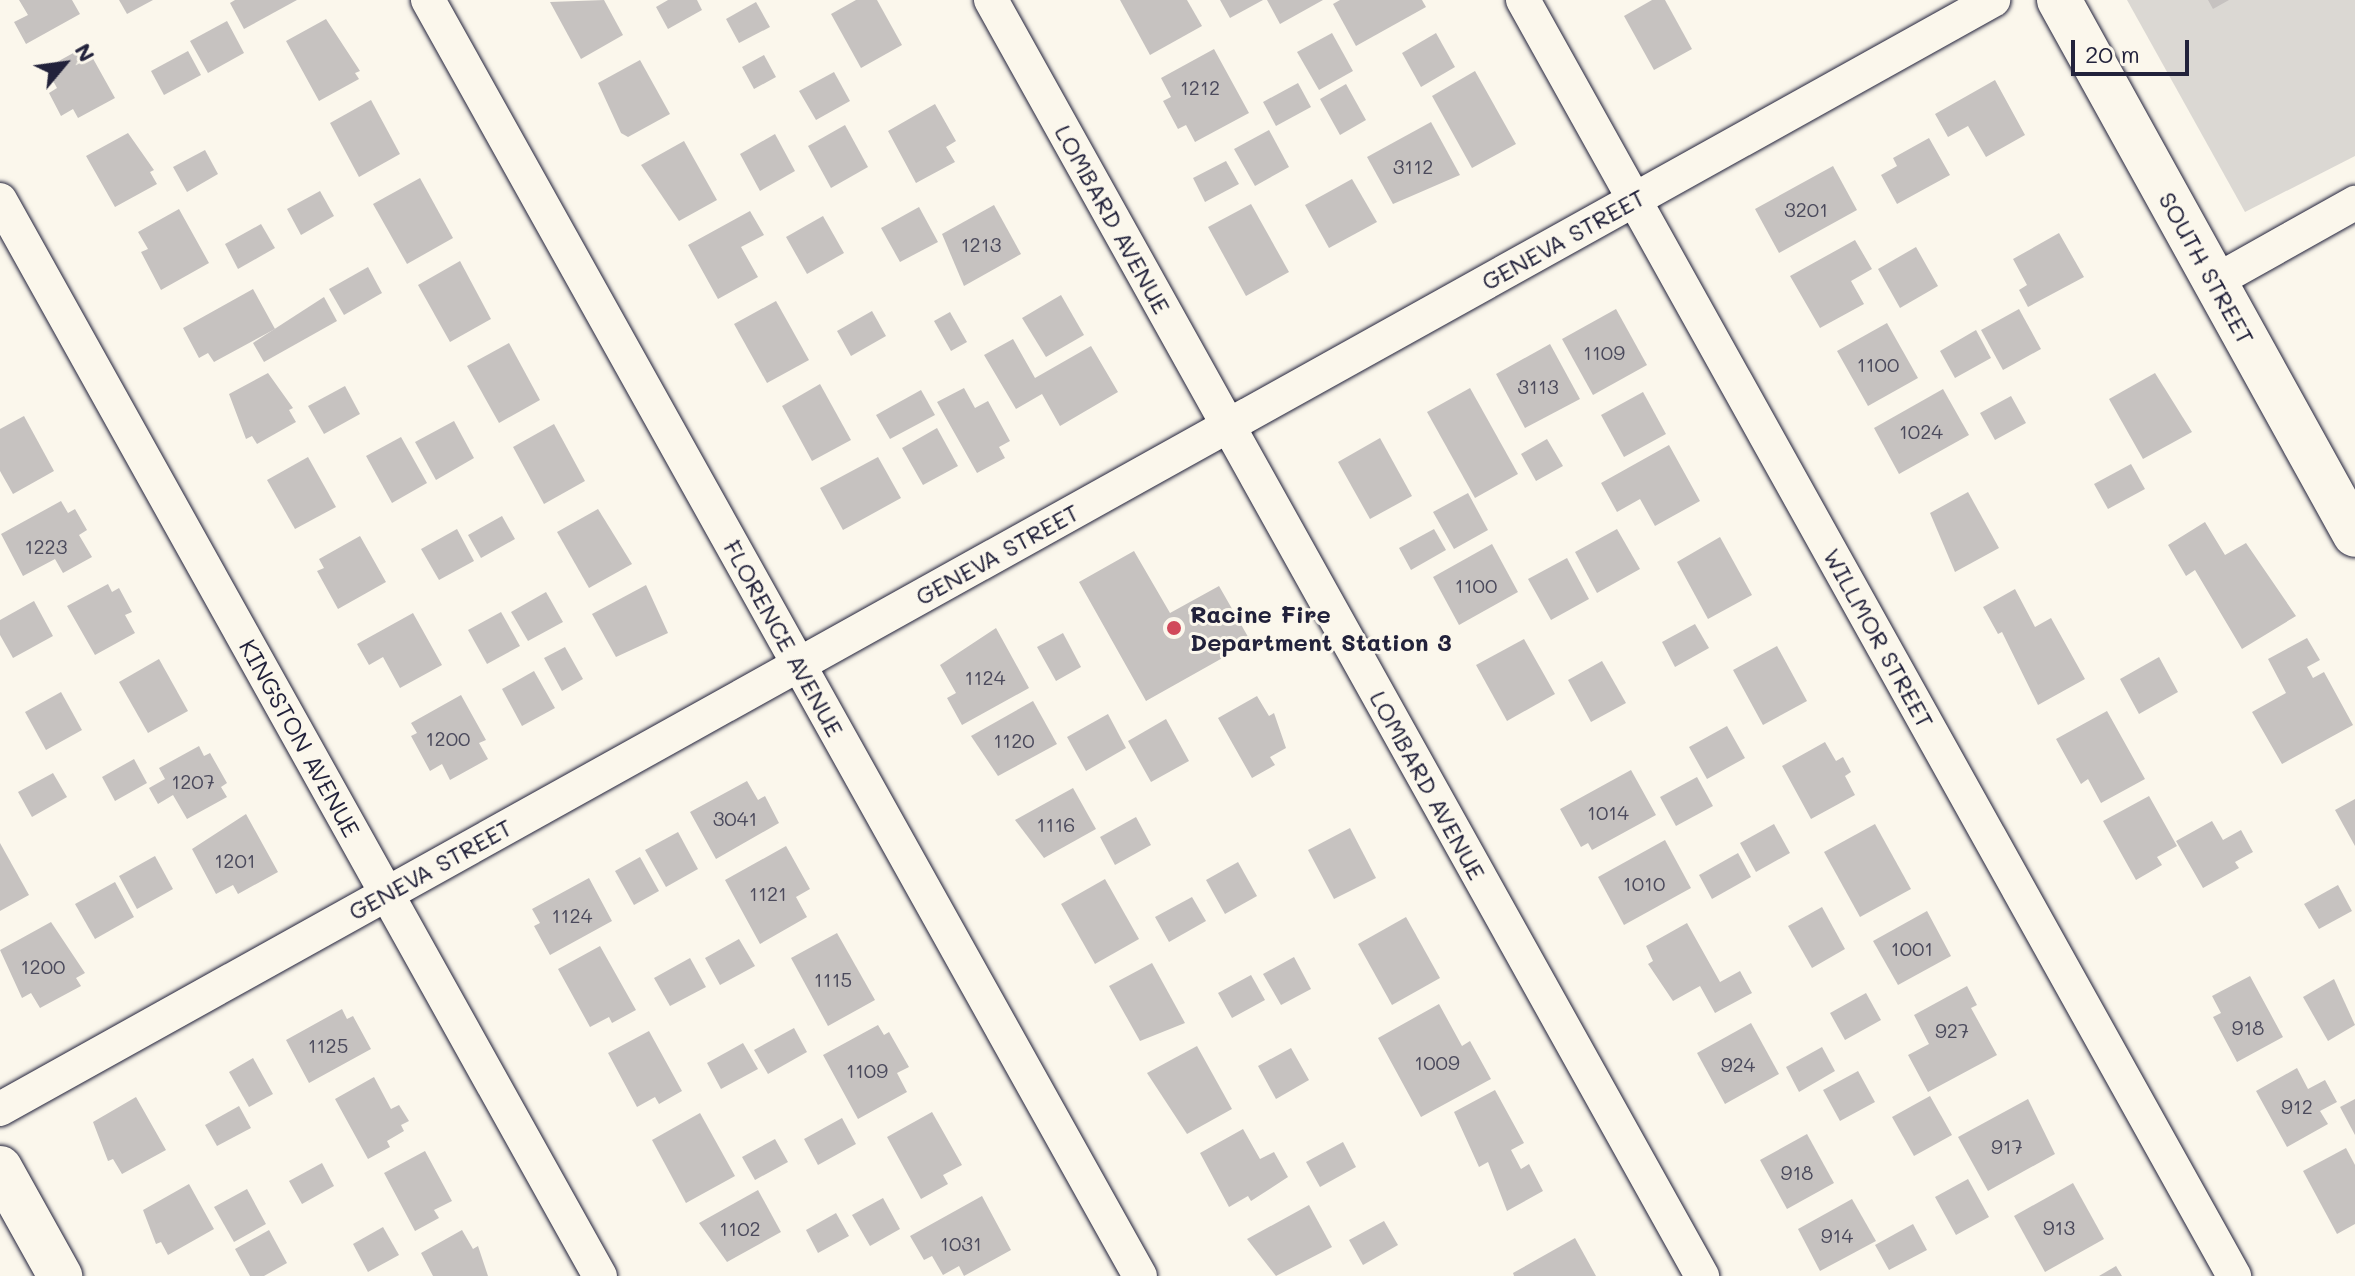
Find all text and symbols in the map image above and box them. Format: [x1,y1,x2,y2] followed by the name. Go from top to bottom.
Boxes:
[24,24,104,104] north arrow
[2075,24,2193,74] scale bar
[69,38,102,66] text: N
[2085,38,2140,69] text: 20 m
[1180,75,1220,99] house number: 1212
[1049,120,1177,318] street label: LOMBARD AVENUE
[1393,154,1433,178] house number: 3112
[1476,182,1650,296] street label: GENEVA STREET
[2153,187,2261,349] street label: SOUTH STREET
[1784,197,1828,221] house number: 3201
[961,232,1001,256] house number: 1213
[1583,340,1625,364] house number: 1109
[1857,352,1899,376] house number: 1100
[1517,374,1559,398] house number: 3113
[1899,419,1943,443] house number: 1024
[910,497,1084,611] street label: GENEVA STREET
[25,534,67,558] house number: 1223
[718,535,850,741] street label: FLORENCE AVENUE
[1818,543,1940,733] street label: WILLMOR STREET
[1455,573,1497,597] house number: 1100
[1190,600,1452,656] place label: Racine Fire Department Station 3
[1165,619,1183,637] marker: Racine Fire Department Station 3
[234,634,366,842] street label: KINGSTON AVENUE
[965,665,1005,689] house number: 1124
[1364,686,1492,884] street label: LOMBARD AVENUE
[426,726,470,750] house number: 1200
[993,728,1035,752] house number: 1120
[171,769,215,793] house number: 1207
[1587,800,1629,824] house number: 1014
[713,806,757,830] house number: 3041
[343,812,517,926] street label: GENEVA STREET
[1037,812,1075,836] house number: 1116
[214,848,256,872] house number: 1201
[1623,871,1665,895] house number: 1010
[749,881,787,905] house number: 1121
[552,903,592,927] house number: 1124
[1891,936,1933,960] house number: 1001
[21,954,65,978] house number: 1200
[814,967,852,991] house number: 1115
[2232,1015,2264,1039] house number: 918
[1935,1018,1969,1042] house number: 927
[308,1033,348,1057] house number: 1125
[1414,1050,1460,1074] house number: 1009
[1721,1052,1755,1076] house number: 924
[846,1058,888,1082] house number: 1109
[2281,1094,2313,1118] house number: 912
[1991,1134,2023,1158] house number: 917
[1781,1160,1813,1184] house number: 918
[2043,1215,2075,1239] house number: 913
[719,1216,761,1240] house number: 1102
[1821,1223,1853,1247] house number: 914
[940,1231,982,1255] house number: 1031

